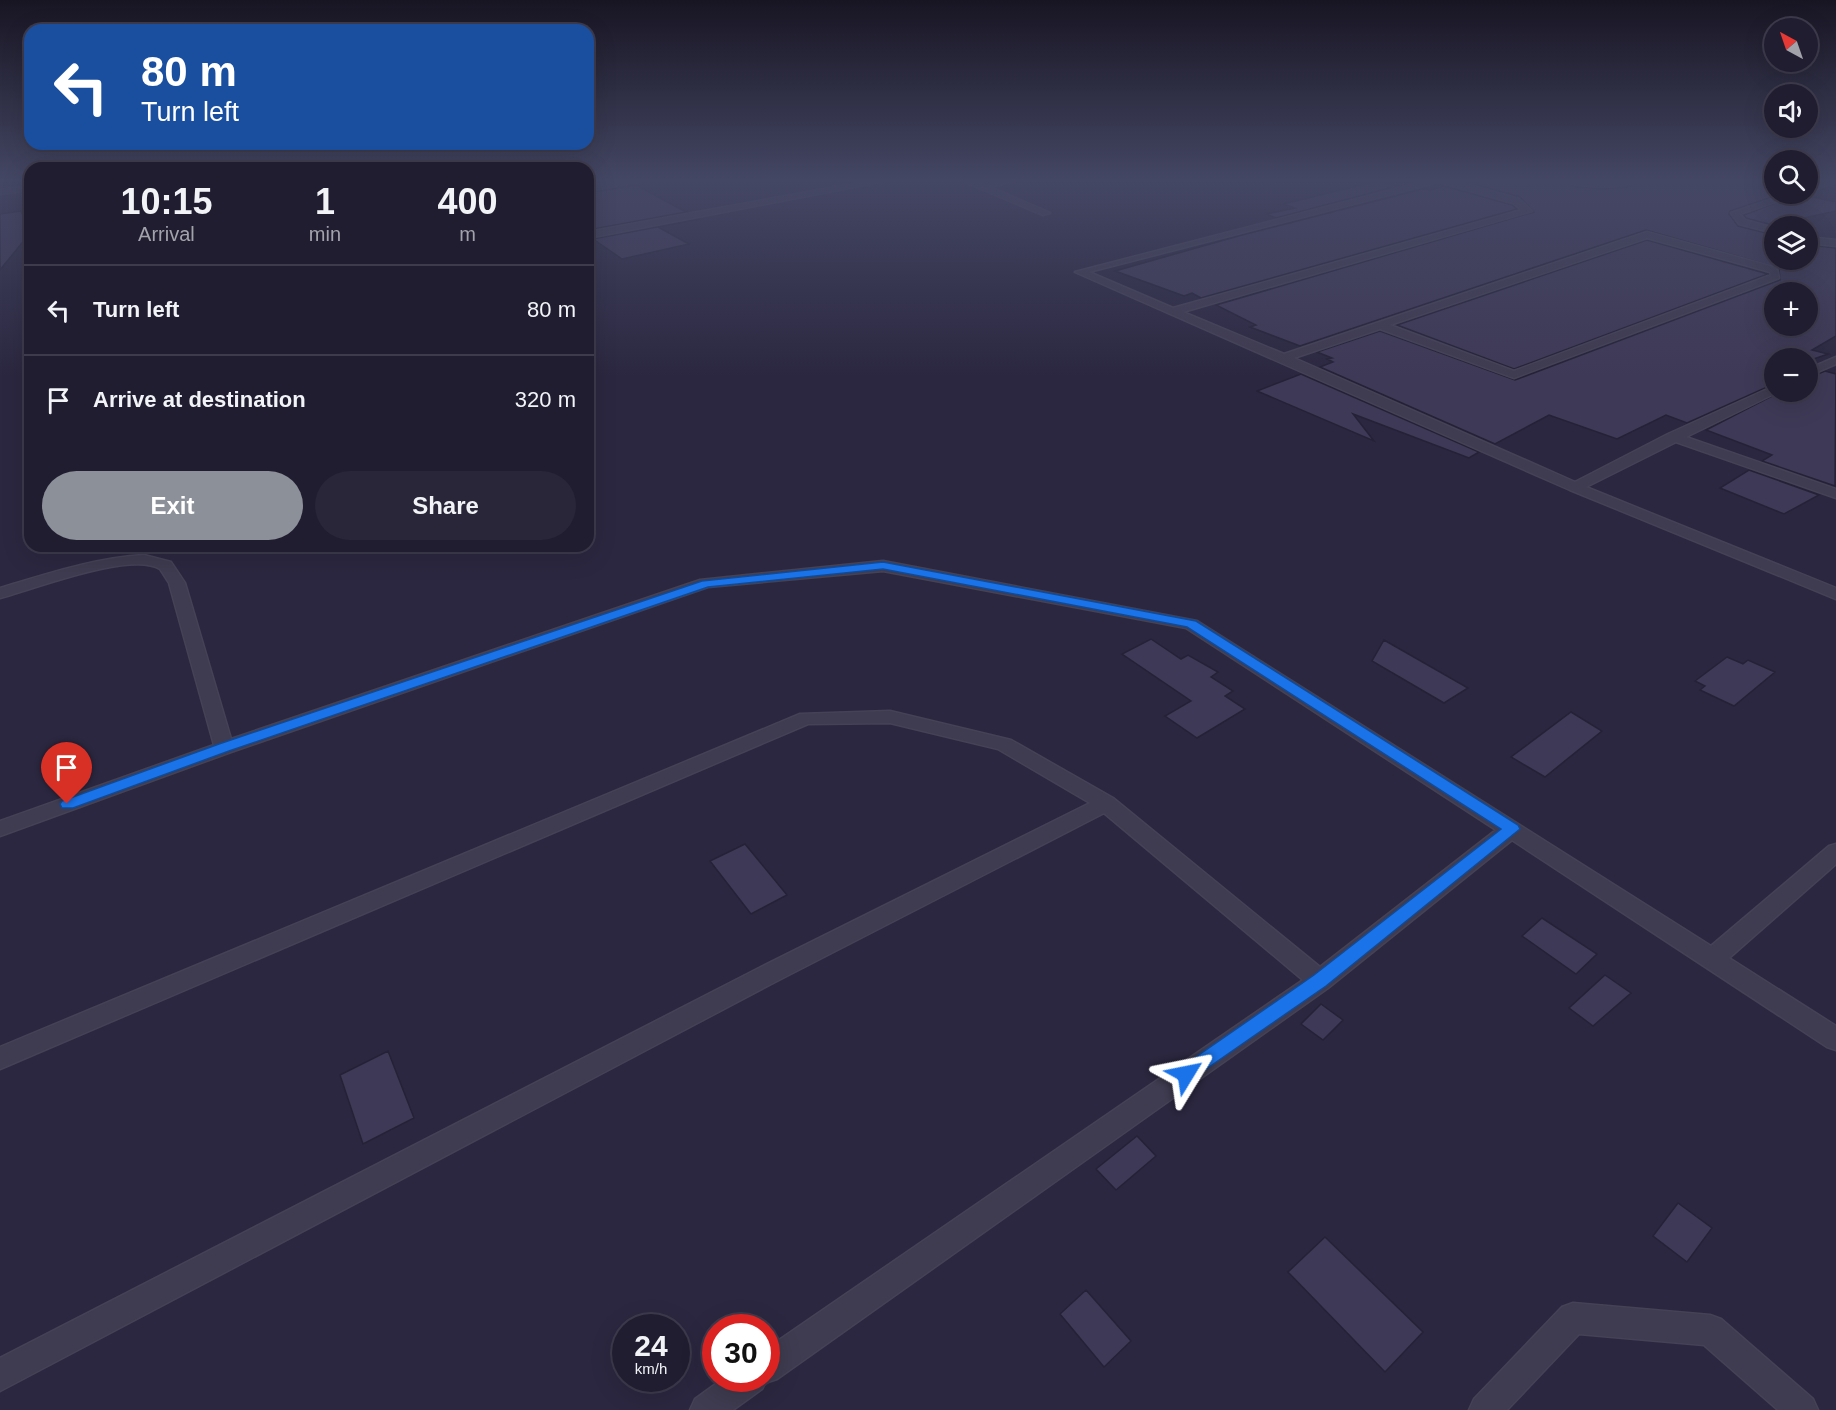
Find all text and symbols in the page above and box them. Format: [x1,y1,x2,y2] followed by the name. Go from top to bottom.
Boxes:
[1764,18,1818,72] north arrow
[1764,18,1818,402] map controls
[42,48,120,126] icon: left
[141,48,237,95] text: 80 m
[1764,84,1818,138] button: sound
[141,97,239,127] text: Turn left
[1764,150,1818,204] button: search
[120,181,212,222] text: 10:15
[315,181,335,222] text: 1
[437,181,498,222] text: 400
[1764,216,1818,270] button: layers
[138,223,195,245] text: Arrival
[309,223,341,245] text: min
[459,223,476,245] text: m
[1764,282,1818,336] button: +
[42,294,75,327] icon: left
[93,297,179,322] text: Turn left
[527,297,576,322] text: 80 m
[1764,348,1818,402] button: −
[42,384,75,417] icon: arrive
[93,387,306,412] text: Arrive at destination
[515,387,576,412] text: 320 m
[42,471,303,540] button: Exit
[315,471,576,540] button: Share
[41,742,92,804] pin
[50,751,83,784] icon: arrive
[1154,1042,1218,1106] position arrow
[702,1314,780,1392] speed limit sign: 30
[634,1329,668,1362] text: 24
[635,1360,667,1377] text: km/h

